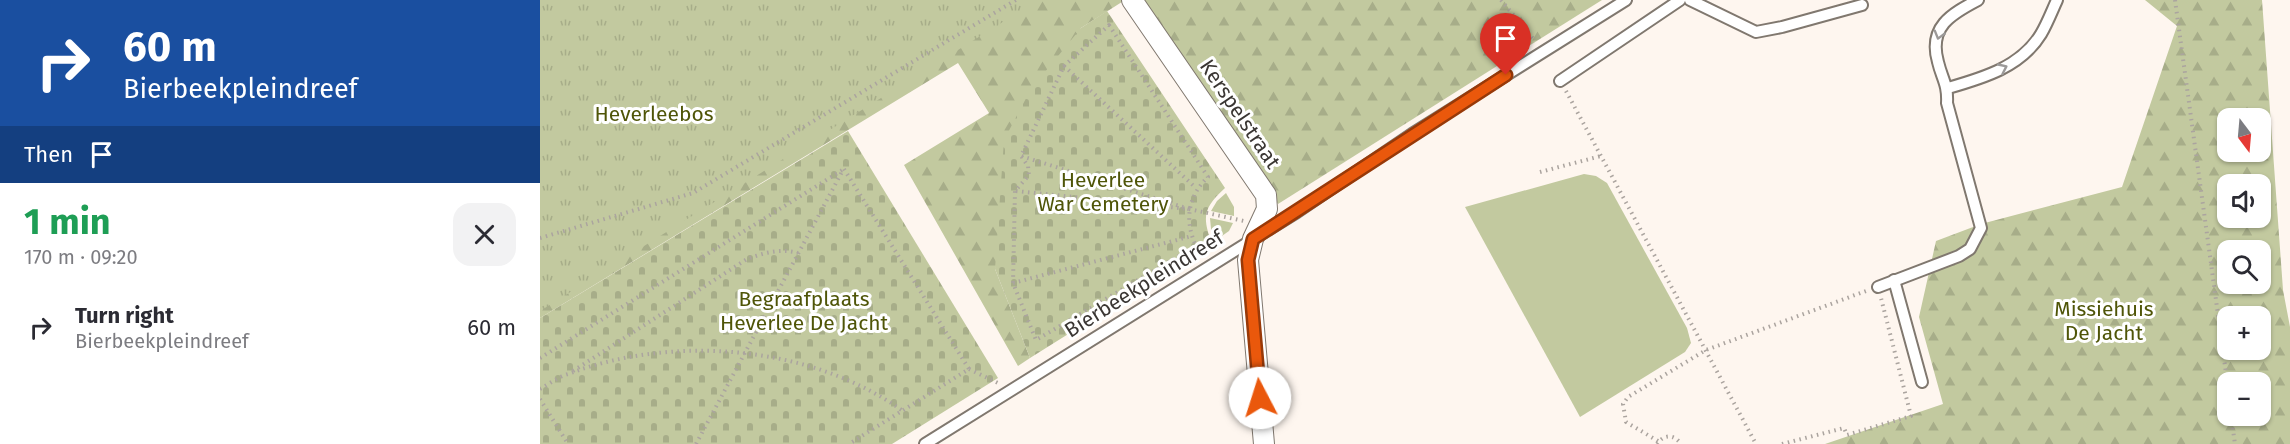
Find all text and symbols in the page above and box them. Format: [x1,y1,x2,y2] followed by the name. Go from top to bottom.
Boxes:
[1480,13,1531,75] pin
[123,22,217,72] text: 60 m
[1489,22,1522,55] icon: arrive
[24,24,102,102] icon: right
[1934,30,1946,40] one-way arrow
[1194,54,1286,174] street label: Kerspelstraat
[1996,63,2007,75] one-way arrow
[123,73,358,105] text: Bierbeekpleindreef
[595,101,714,127] park label: Heverleebos
[2217,108,2271,162] north arrow
[2217,108,2271,426] map controls
[85,138,118,171] icon: arrive
[24,141,73,168] text: Then
[1037,167,1169,217] park label: Heverlee War Cemetery
[2217,174,2271,228] button: sound
[24,200,111,244] text: 1 min
[453,203,516,266] button: close
[1060,224,1230,343] street label: Bierbeekpleindreef
[2217,240,2271,294] button: search
[24,245,138,269] text: 170 m · 09:20
[720,286,889,336] park label: Begraafplaats Heverlee De Jacht
[2054,296,2154,346] park label: Missiehuis De Jacht
[75,302,174,329] text: Turn right
[2217,306,2271,360] button: +
[24,311,57,344] icon: right
[467,314,516,341] text: 60 m
[75,329,249,353] text: Bierbeekpleindreef
[1228,366,1292,430] position arrow
[2217,372,2271,426] button: −

